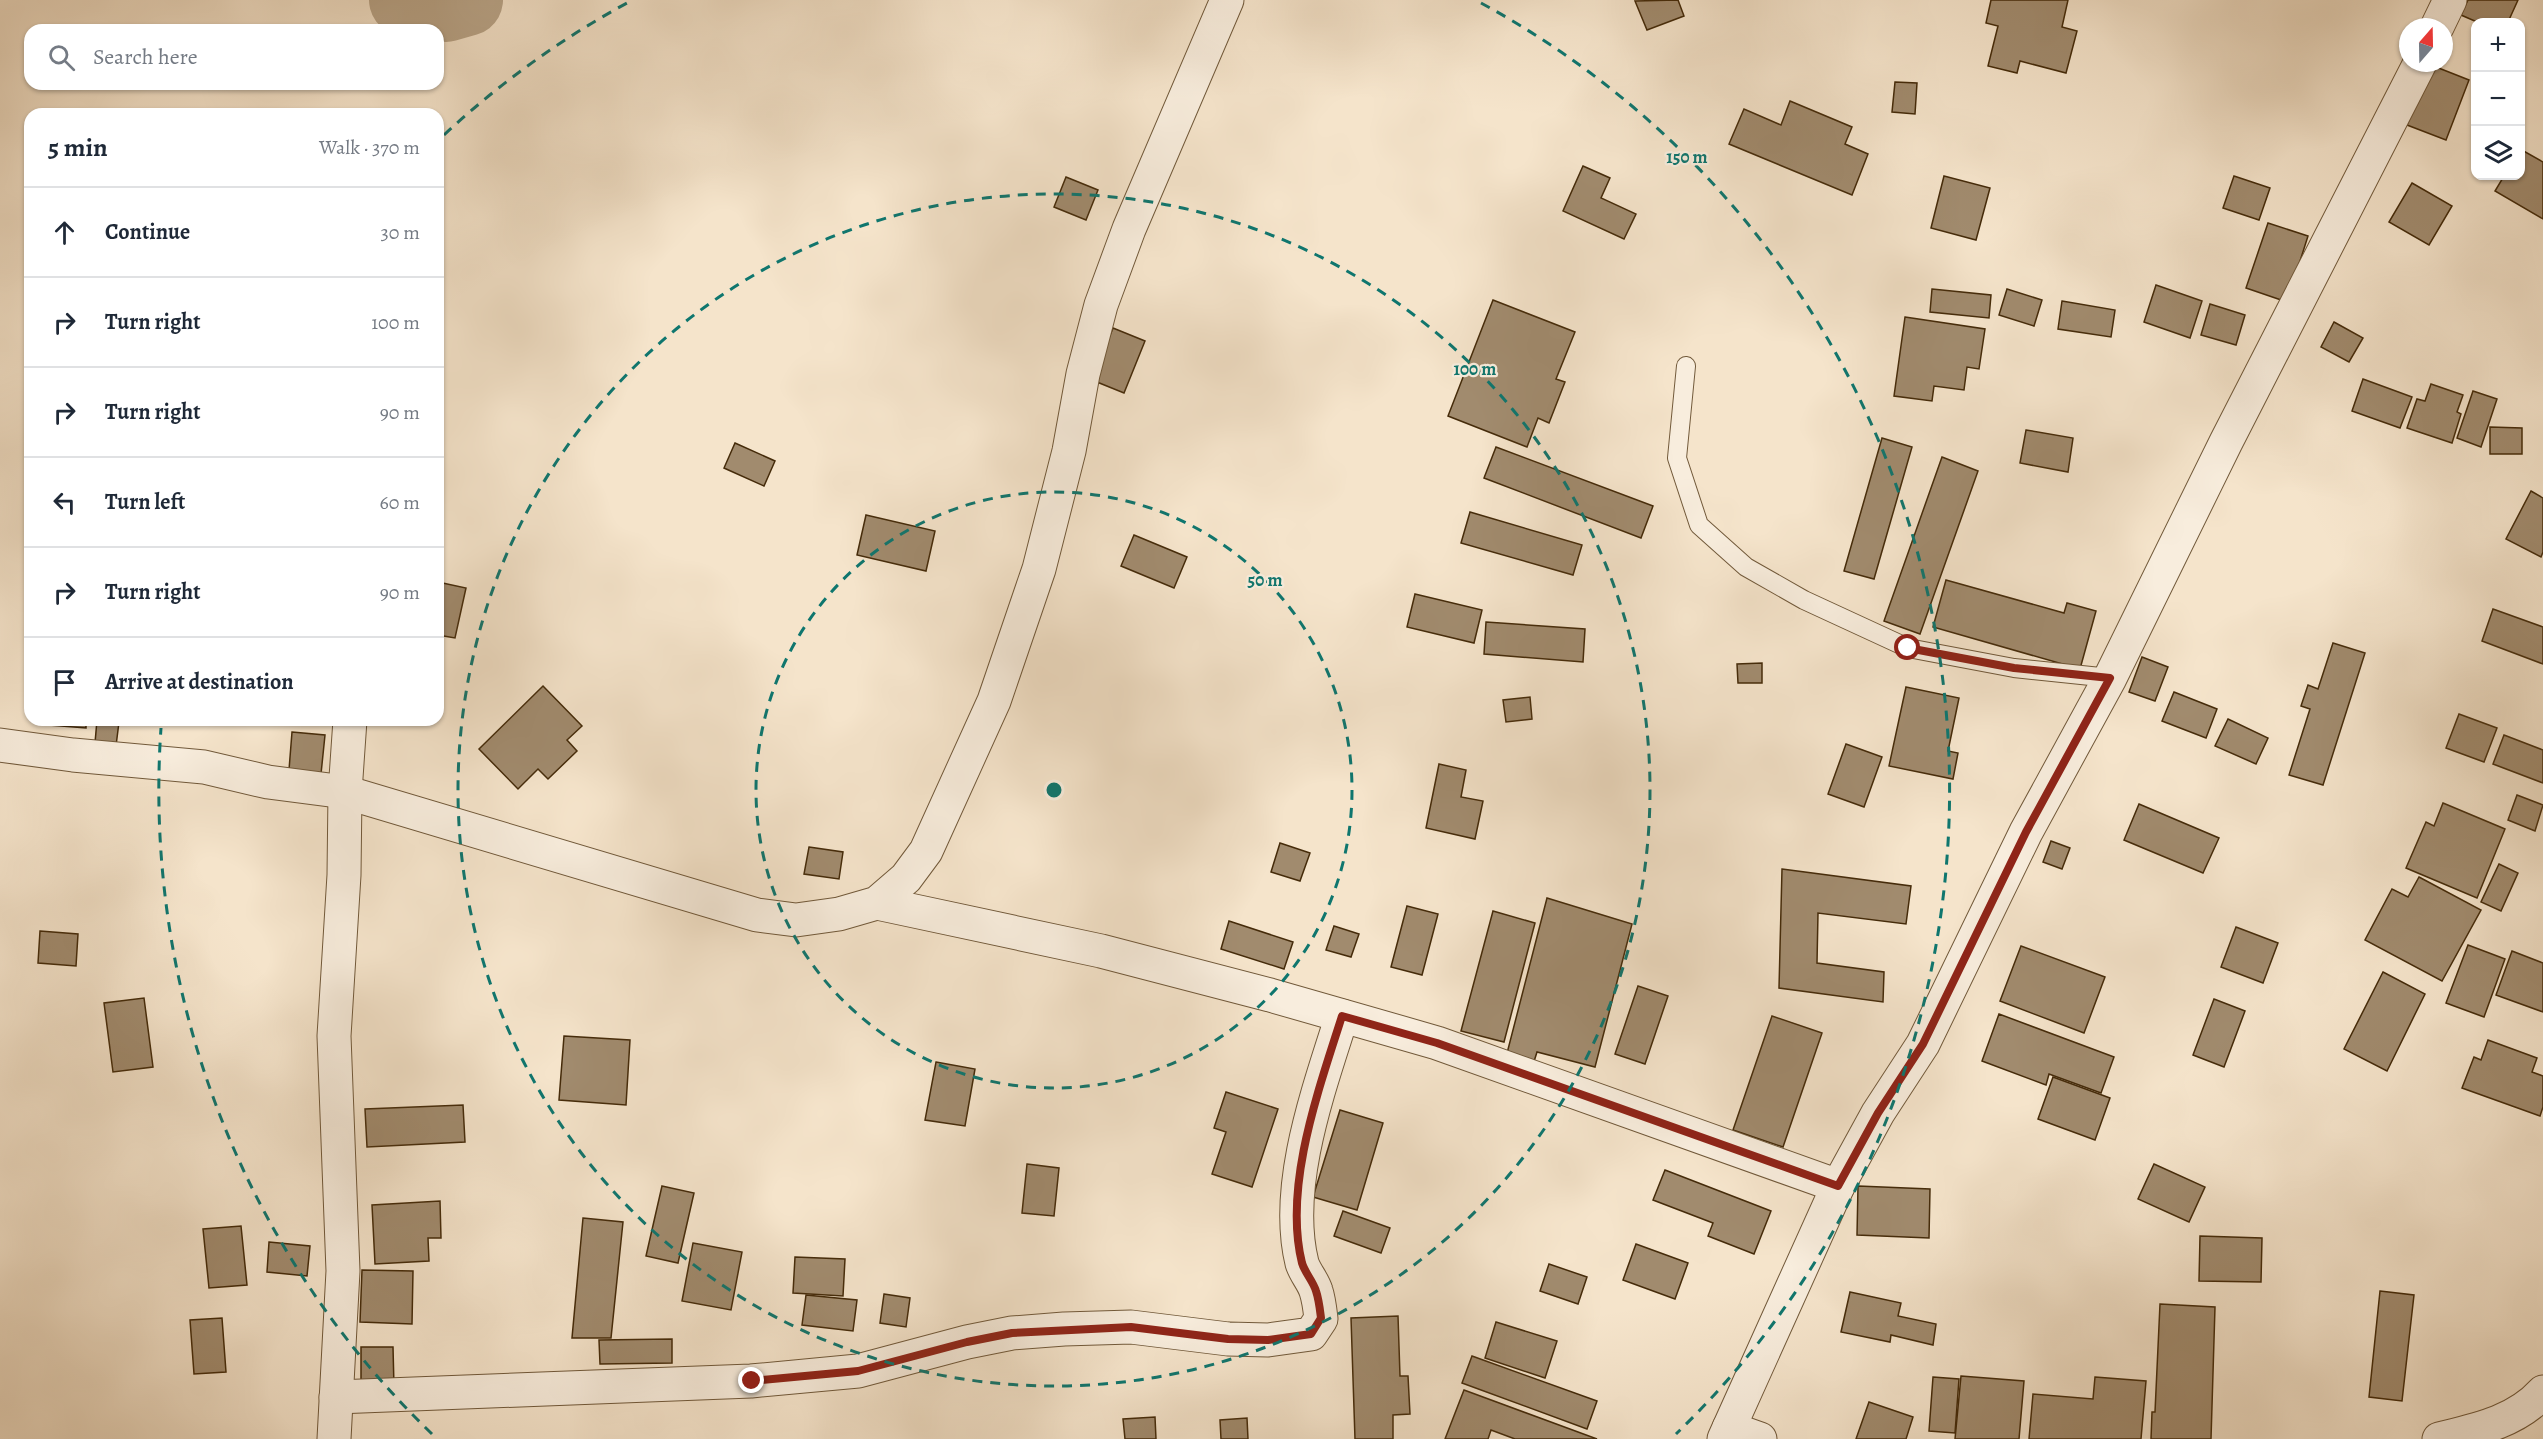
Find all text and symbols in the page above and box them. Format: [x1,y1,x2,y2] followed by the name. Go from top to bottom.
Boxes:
[2399,18,2453,72] north arrow
[2471,18,2525,180] map controls
[2471,18,2525,72] button: +
[24,24,444,90] search box
[45,41,78,74] icon: search
[93,42,198,72] text: Search here
[2471,72,2525,126] button: −
[2471,126,2525,180] button: layers
[48,130,108,165] text: 5 min
[319,134,420,161] text: Walk · 370 m
[1666,145,1708,169] text: 150 m
[48,216,81,249] icon: ahead
[105,217,190,247] text: Continue
[380,219,420,246] text: 30 m
[48,306,81,339] icon: right
[105,307,201,337] text: Turn right
[371,309,420,336] text: 100 m
[1454,357,1496,381] text: 100 m
[48,396,81,429] icon: right
[105,397,201,427] text: Turn right
[380,399,420,426] text: 90 m
[48,486,81,519] icon: left
[105,487,185,517] text: Turn left
[380,489,420,516] text: 60 m
[1248,568,1282,592] text: 50 m
[48,576,81,609] icon: right
[105,577,201,607] text: Turn right
[380,579,420,606] text: 90 m
[1894,634,1920,660] route start
[48,666,81,699] icon: arrive
[105,667,294,697] text: Arrive at destination
[1044,780,1064,800] centre of rings
[738,1367,764,1393] route end

